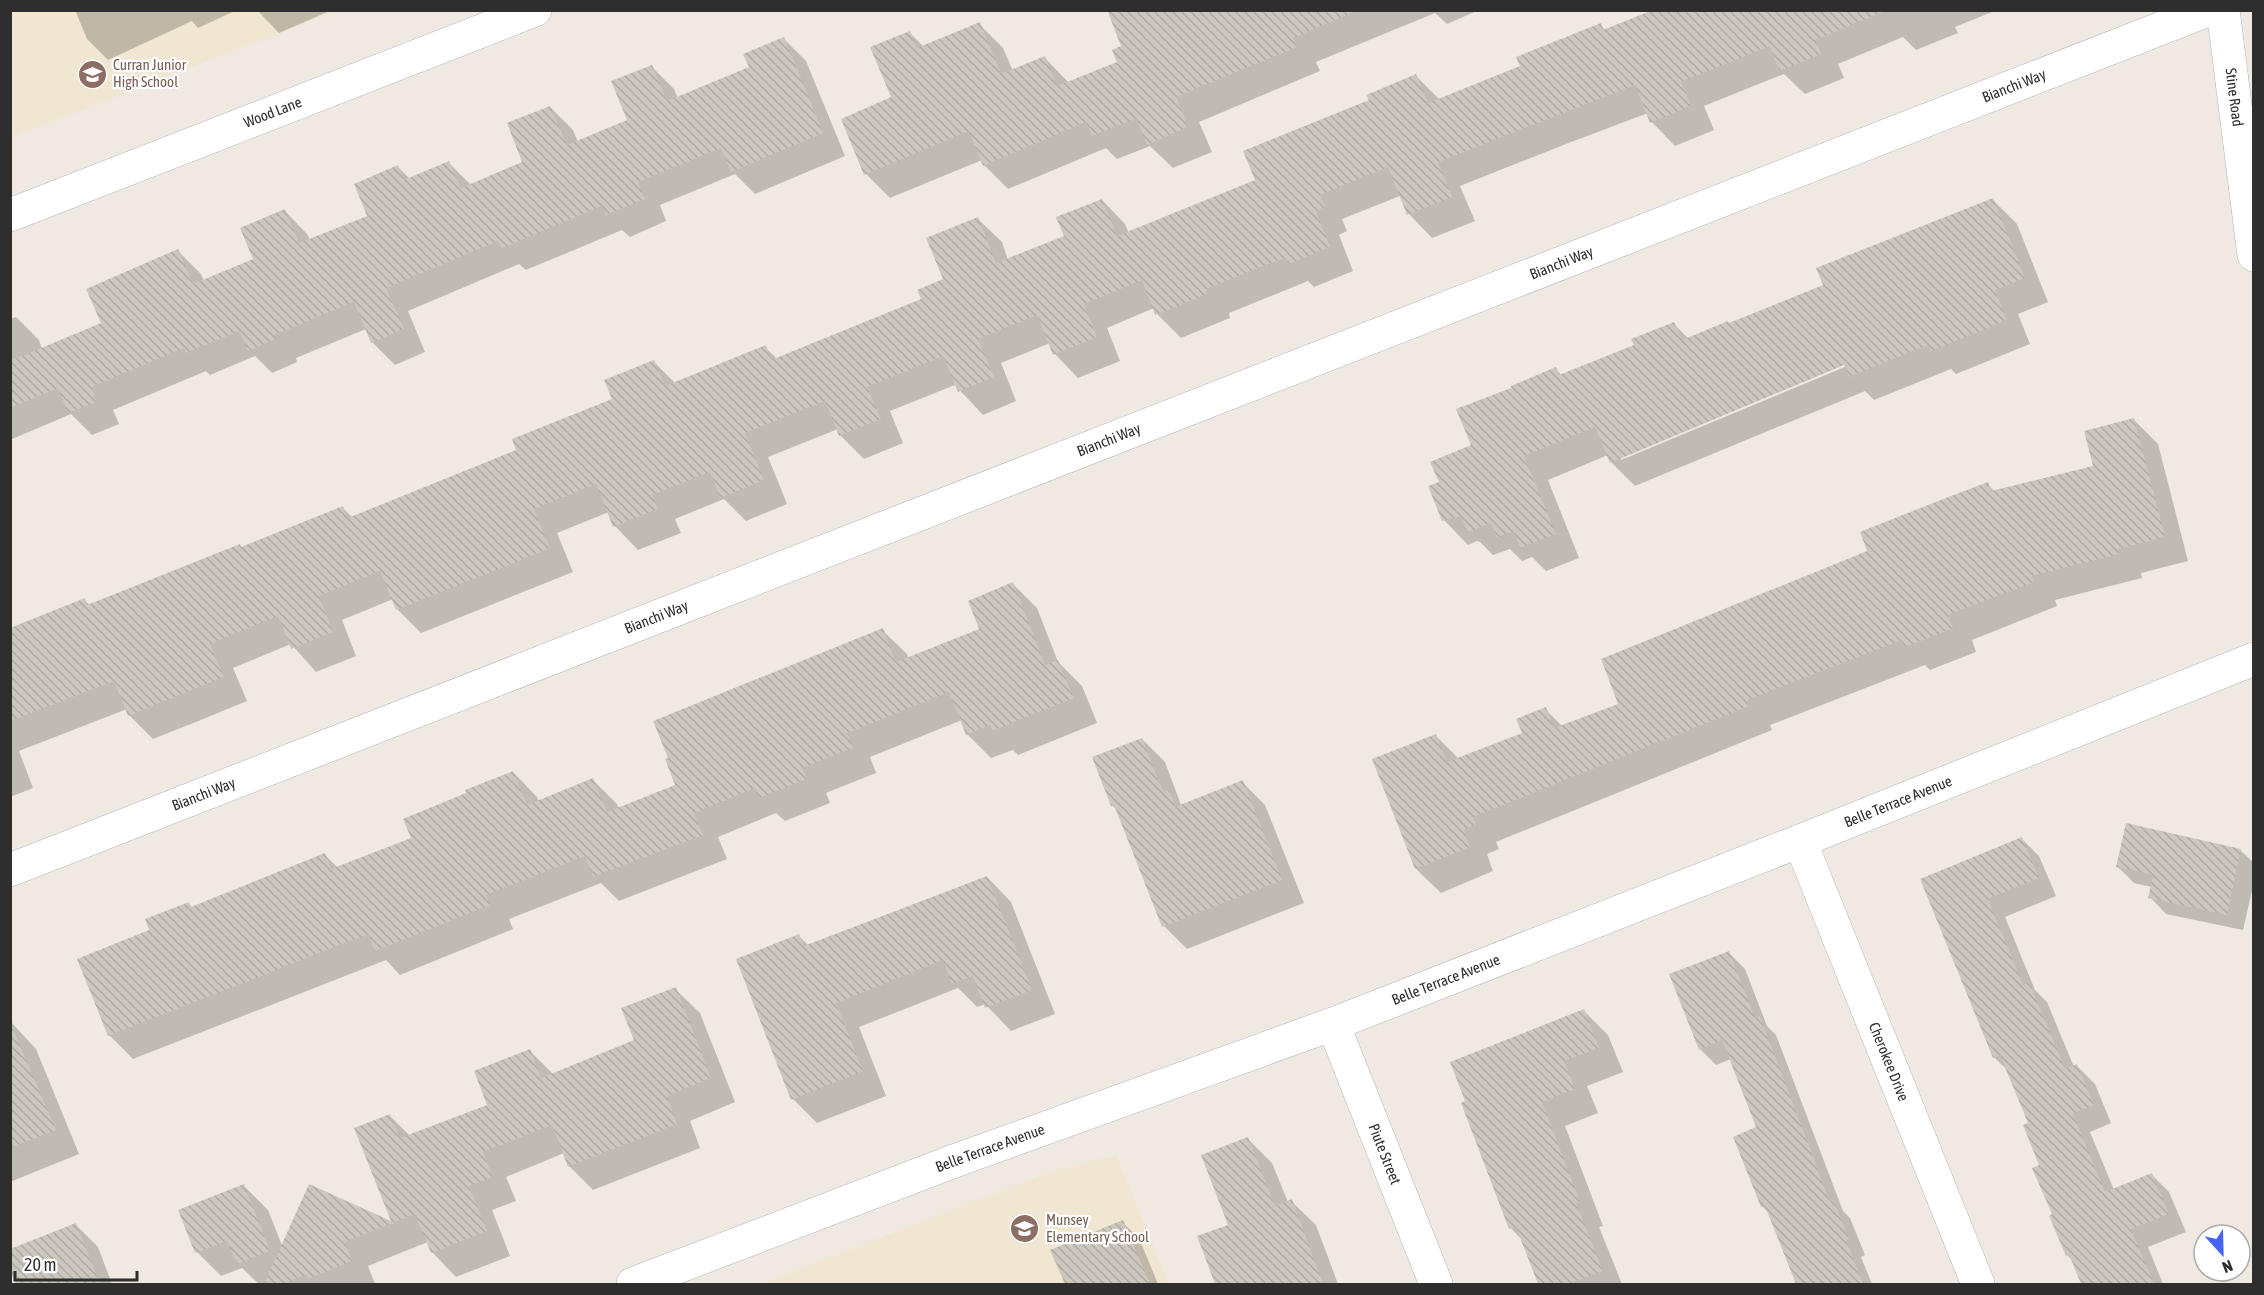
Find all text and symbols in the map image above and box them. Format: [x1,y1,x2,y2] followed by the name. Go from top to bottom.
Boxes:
[113,56,187,90] place label: Curran Junior High School
[76,58,108,90] school or university icon: Curran Junior High School
[1980,65,2048,106] street label: Bianchi Way
[2222,67,2247,128] street label: Stine Road
[241,93,304,131] street label: Wood Lane
[1527,242,1595,283] street label: Bianchi Way
[1074,419,1143,460] street label: Bianchi Way
[622,597,690,637] street label: Bianchi Way
[1842,772,1954,830] street label: Belle Terrace Avenue
[169,774,238,814] street label: Bianchi Way
[1389,950,1502,1008] street label: Belle Terrace Avenue
[1866,1020,1913,1104] street label: Cherokee Drive
[933,1120,1047,1175] street label: Belle Terrace Avenue
[1365,1121,1405,1187] street label: Piute Street
[1046,1211,1149,1245] place label: Munsey Elementary School
[1009,1213,1041,1245] school or university icon: Munsey Elementary School
[2192,1223,2252,1283] north arrow
[15,1244,136,1282] scale bar
[24,1254,56,1275] text: 20 m
[2220,1257,2235,1277] text: N

